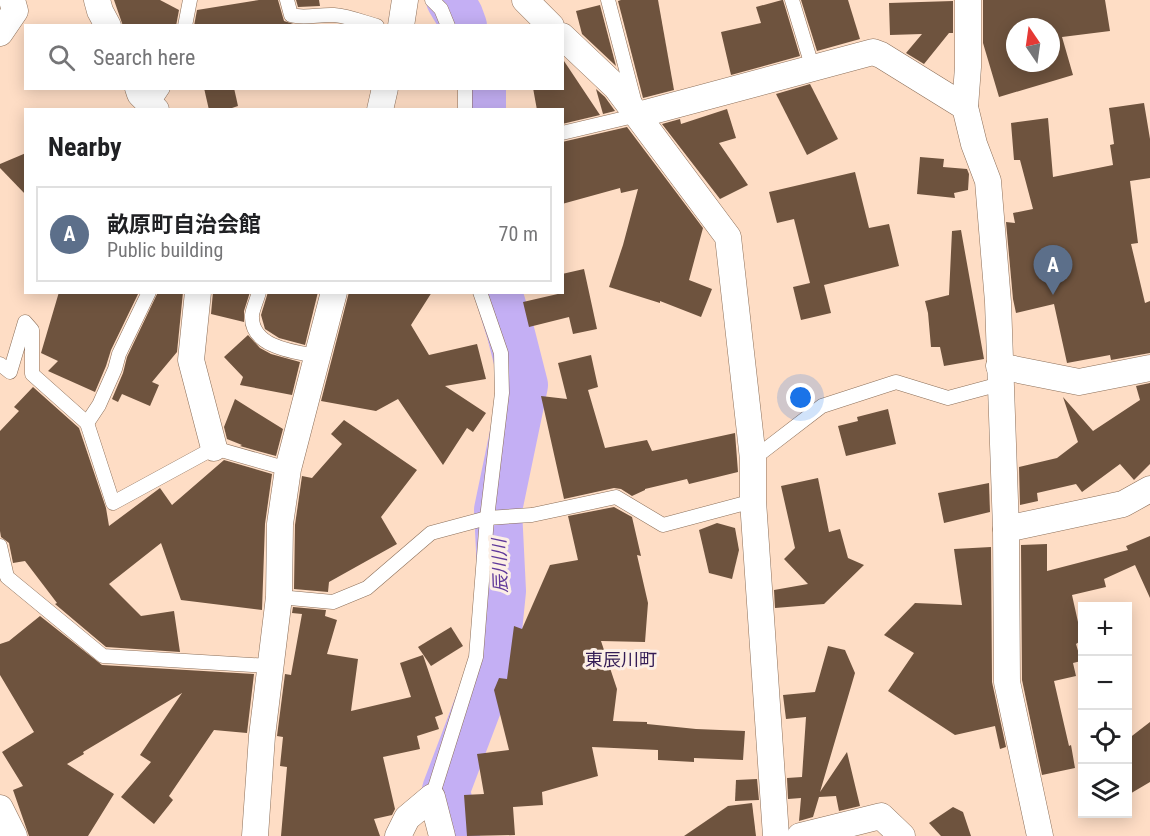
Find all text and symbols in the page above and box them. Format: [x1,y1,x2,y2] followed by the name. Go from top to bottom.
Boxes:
[1006,18,1060,72] north arrow
[24,24,564,90] search box
[45,41,78,74] icon: search
[93,45,195,70] text: Search here
[48,132,122,162] text: Nearby
[107,212,261,237] text: 畝原町自治会館
[64,222,75,246] text: A
[499,222,538,246] text: 70 m
[107,238,223,262] text: Public building
[1034,246,1072,295] pin: A
[786,383,815,412] your location
[488,537,511,593] water label: 辰川川
[1078,602,1132,818] map controls
[1078,602,1132,656] button: +
[585,649,657,670] district label: 東辰川町
[1078,656,1132,710] button: −
[1078,710,1132,764] button: locate
[1078,764,1132,818] button: layers

